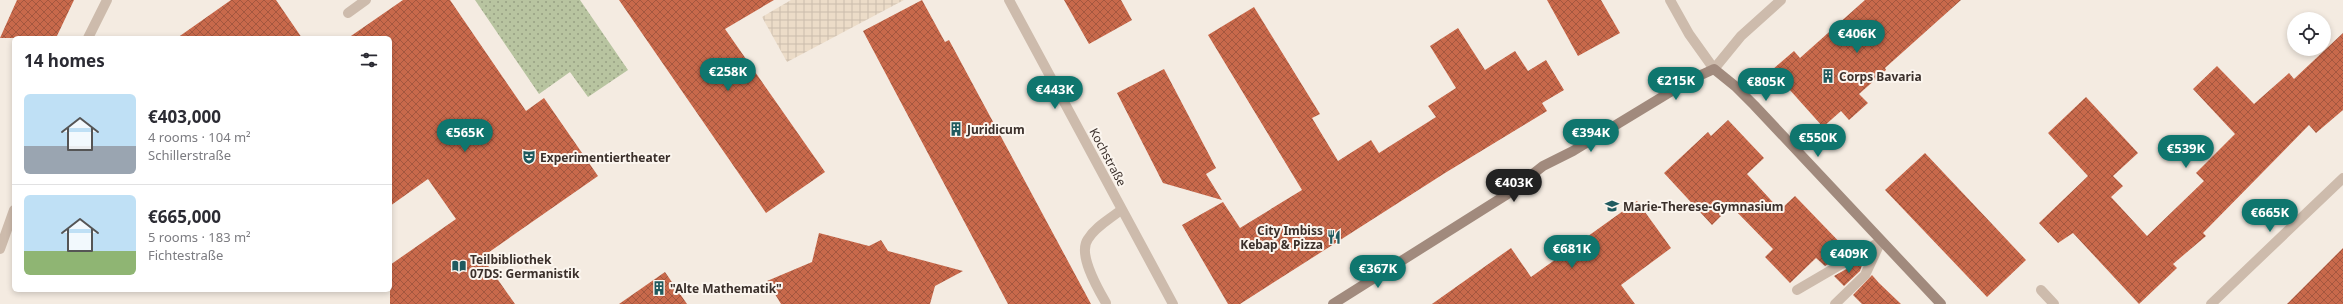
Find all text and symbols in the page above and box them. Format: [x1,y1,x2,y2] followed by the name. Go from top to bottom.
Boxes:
[2287,12,2331,56] map controls
[2287,12,2331,56] button: locate
[1829,20,1885,54] pin: €406K
[1838,24,1876,42] text: €406K
[24,49,105,72] text: 14 homes
[358,49,380,71] icon: filters
[700,58,756,92] pin: €258K
[709,62,747,80] text: €258K
[1648,67,1704,101] pin: €215K
[1738,68,1794,102] pin: €805K
[1820,68,1836,84] building icon: Corps Bavaria
[1839,68,1922,85] place label: Corps Bavaria
[1657,71,1695,89] text: €215K
[1747,72,1785,90] text: €805K
[1027,76,1083,110] pin: €443K
[1036,80,1074,98] text: €443K
[148,105,221,128] text: €403,000
[56,110,104,158] icon: home
[437,119,493,153] pin: €565K
[1563,119,1619,153] pin: €394K
[948,121,964,137] building icon: Juridicum
[966,121,1025,138] place label: Juridicum
[446,123,484,141] text: €565K
[1572,123,1610,141] text: €394K
[1790,124,1846,158] pin: €550K
[1086,125,1131,189] street label: Kochstraße
[148,128,251,146] text: 4 rooms · 104 m²
[1799,128,1837,146] text: €550K
[2158,135,2214,169] pin: €539K
[2167,139,2205,157] text: €539K
[148,146,231,164] text: Schillerstraße
[521,149,537,165] theatre icon: Experimentiertheater
[540,149,671,166] place label: Experimentiertheater
[1486,169,1542,203] pin: €403K
[1495,173,1533,191] text: €403K
[1604,198,1620,214] school or university icon: Marie-Therese-Gymnasium
[1623,198,1784,215] place label: Marie-Therese-Gymnasium
[2242,199,2298,233] pin: €665K
[2251,203,2289,221] text: €665K
[148,205,221,228] text: €665,000
[56,211,104,259] icon: home
[1240,222,1323,253] place label: City Imbiss Kebap & Pizza
[148,228,251,246] text: 5 rooms · 183 m²
[1326,229,1342,245] restaurant icon: City Imbiss Kebap & Pizza
[1544,235,1600,269] pin: €681K
[1553,239,1591,257] text: €681K
[1821,240,1877,274] pin: €409K
[1830,244,1868,262] text: €409K
[148,246,223,264] text: Fichtestraße
[470,251,580,282] place label: Teilbibliothek 07DS: Germanistik
[1350,255,1406,289] pin: €367K
[451,258,467,274] library icon: Teilbibliothek 07DS: Germanistik
[1359,259,1397,277] text: €367K
[651,280,667,296] building icon: "Alte Mathematik"
[670,280,782,297] place label: "Alte Mathematik"

